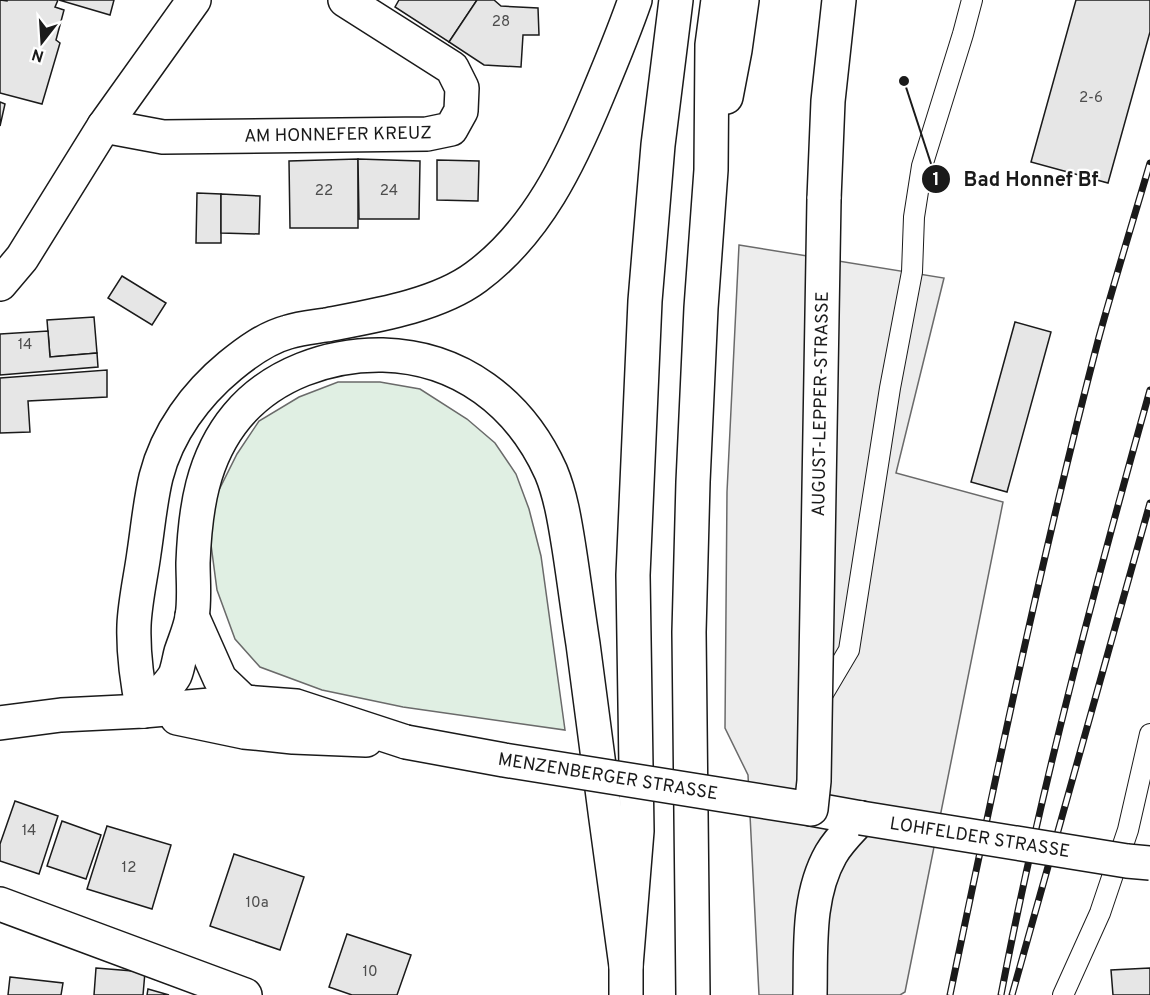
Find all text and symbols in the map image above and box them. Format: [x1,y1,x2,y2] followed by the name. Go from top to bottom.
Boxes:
[12,12,72,72] north arrow
[492,13,510,32] house number: 28
[30,43,47,66] text: N
[1079,89,1103,108] house number: 2-6
[244,122,432,149] street label: AM HONNEFER KREUZ
[921,160,1110,198] callout: Bad Honnef Bf
[964,168,1098,194] text: Bad Honnef Bf
[932,169,940,192] text: 1
[315,182,333,201] house number: 22
[380,182,398,201] house number: 24
[808,291,835,517] street label: AUGUST-LEPPER-STRASSE
[18,336,32,355] house number: 14
[496,749,719,806] street label: MENZENBERGER STRASSE
[888,813,1072,864] street label: LOHFELDER STRASSE
[22,822,36,841] house number: 14
[122,859,136,878] house number: 12
[245,894,269,913] house number: 10a
[362,963,378,982] house number: 10

